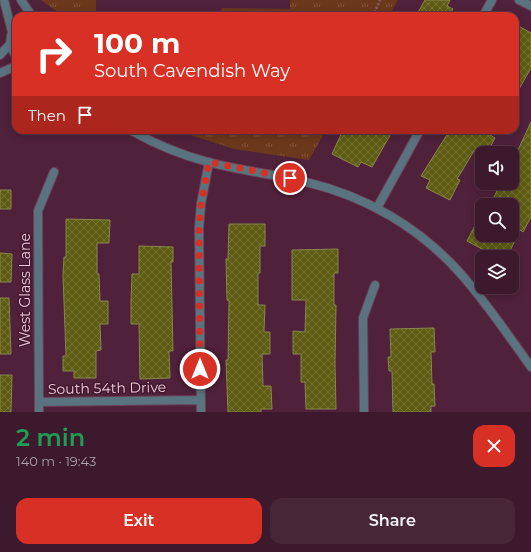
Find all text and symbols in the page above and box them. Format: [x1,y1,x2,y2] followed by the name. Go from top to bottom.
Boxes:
[94,26,180,60] text: 100 m
[28,28,80,80] icon: right
[94,60,290,82] text: South Cavendish Way
[74,104,96,126] icon: arrive
[28,106,66,125] text: Then
[475,146,519,294] map controls
[475,146,519,190] button: sound
[273,161,307,195] pin
[279,167,301,189] icon: arrive
[475,198,519,242] button: search
[16,233,34,347] street label: West Glass Lane
[475,250,519,294] button: layers
[179,348,221,390] position arrow
[48,378,166,398] street label: South 54th Drive
[16,423,85,452] text: 2 min
[473,425,515,467] button: close
[16,453,96,469] text: 140 m · 19:43
[16,498,262,544] button: Exit
[270,498,515,544] button: Share

